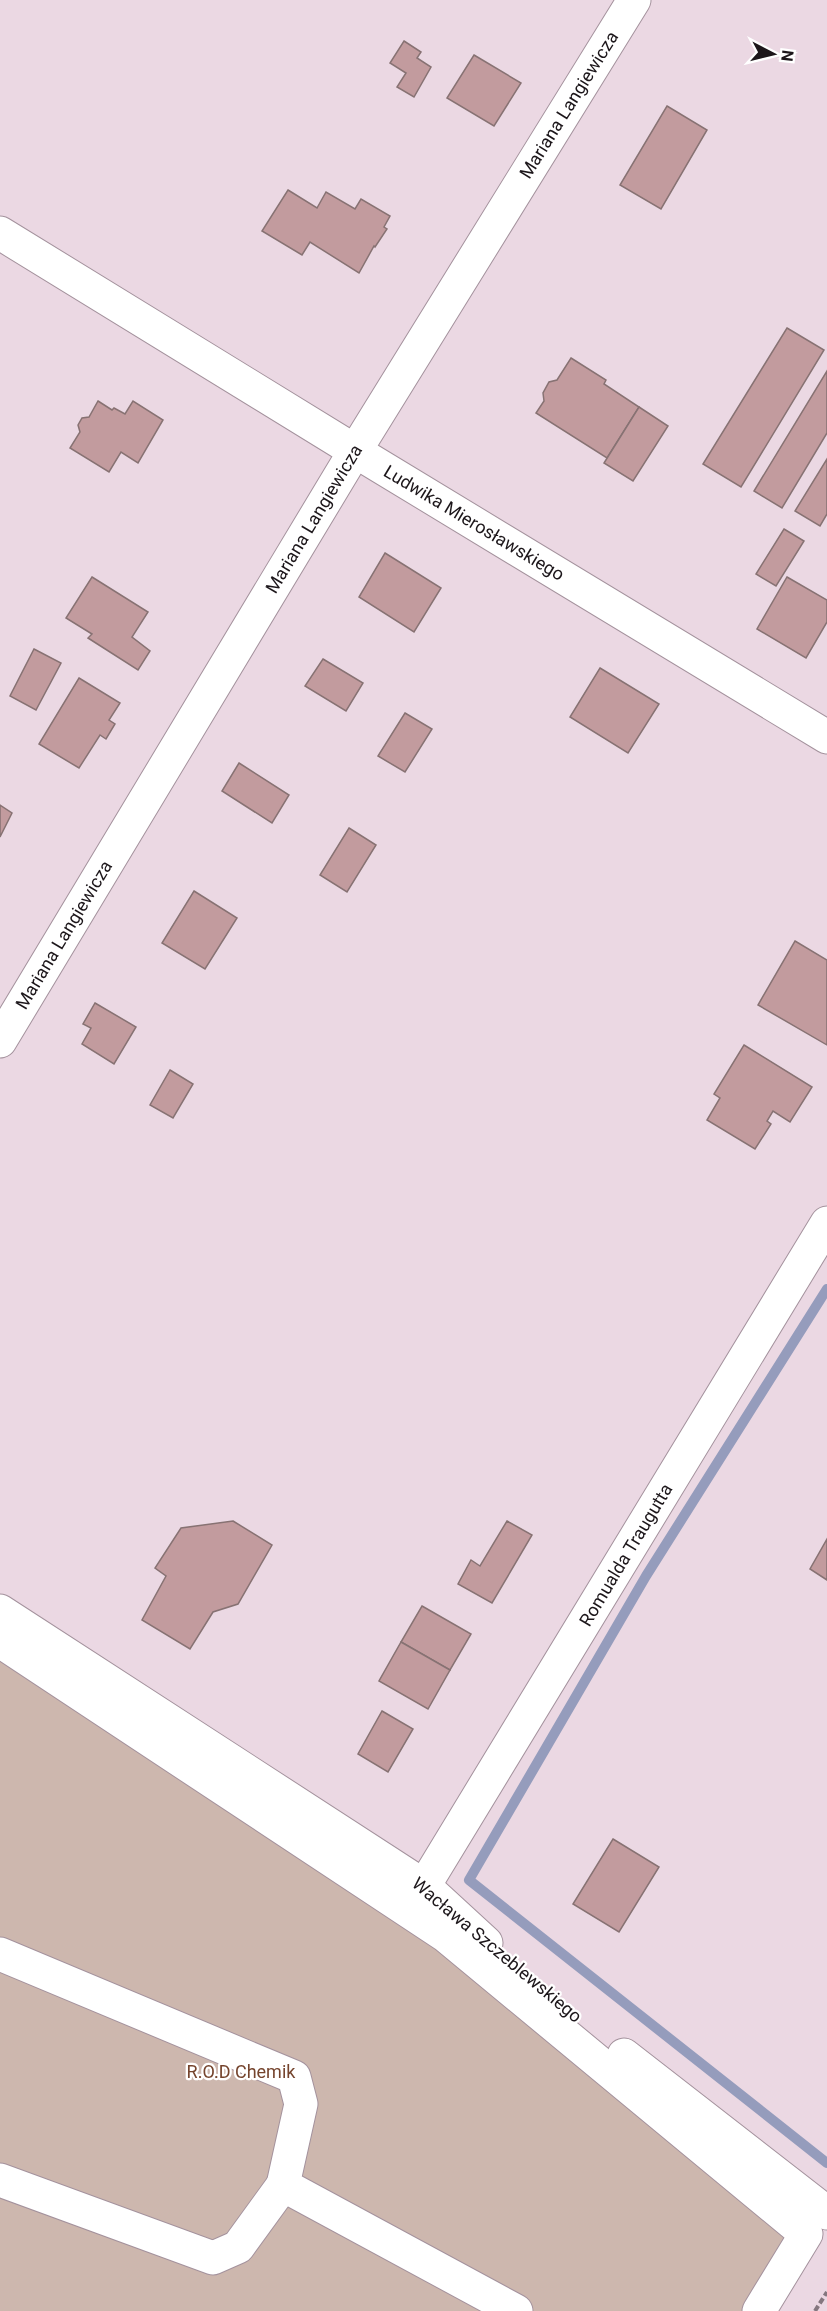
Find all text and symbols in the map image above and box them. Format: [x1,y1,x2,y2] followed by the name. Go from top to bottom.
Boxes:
[743,24,803,84] north arrow
[515,27,622,182] street label: Mariana Langiewicza
[777,49,798,63] text: N
[261,441,366,597] street label: Mariana Langiewicza
[380,460,568,585] street label: Ludwika Mierosławskiego
[11,857,116,1013] street label: Mariana Langiewicza
[575,1480,676,1630] street label: Romualda Traugutta
[408,1873,586,2027] street label: Wacława Szczeblewskiego
[187,2061,296,2082] park label: R.O.D Chemik

